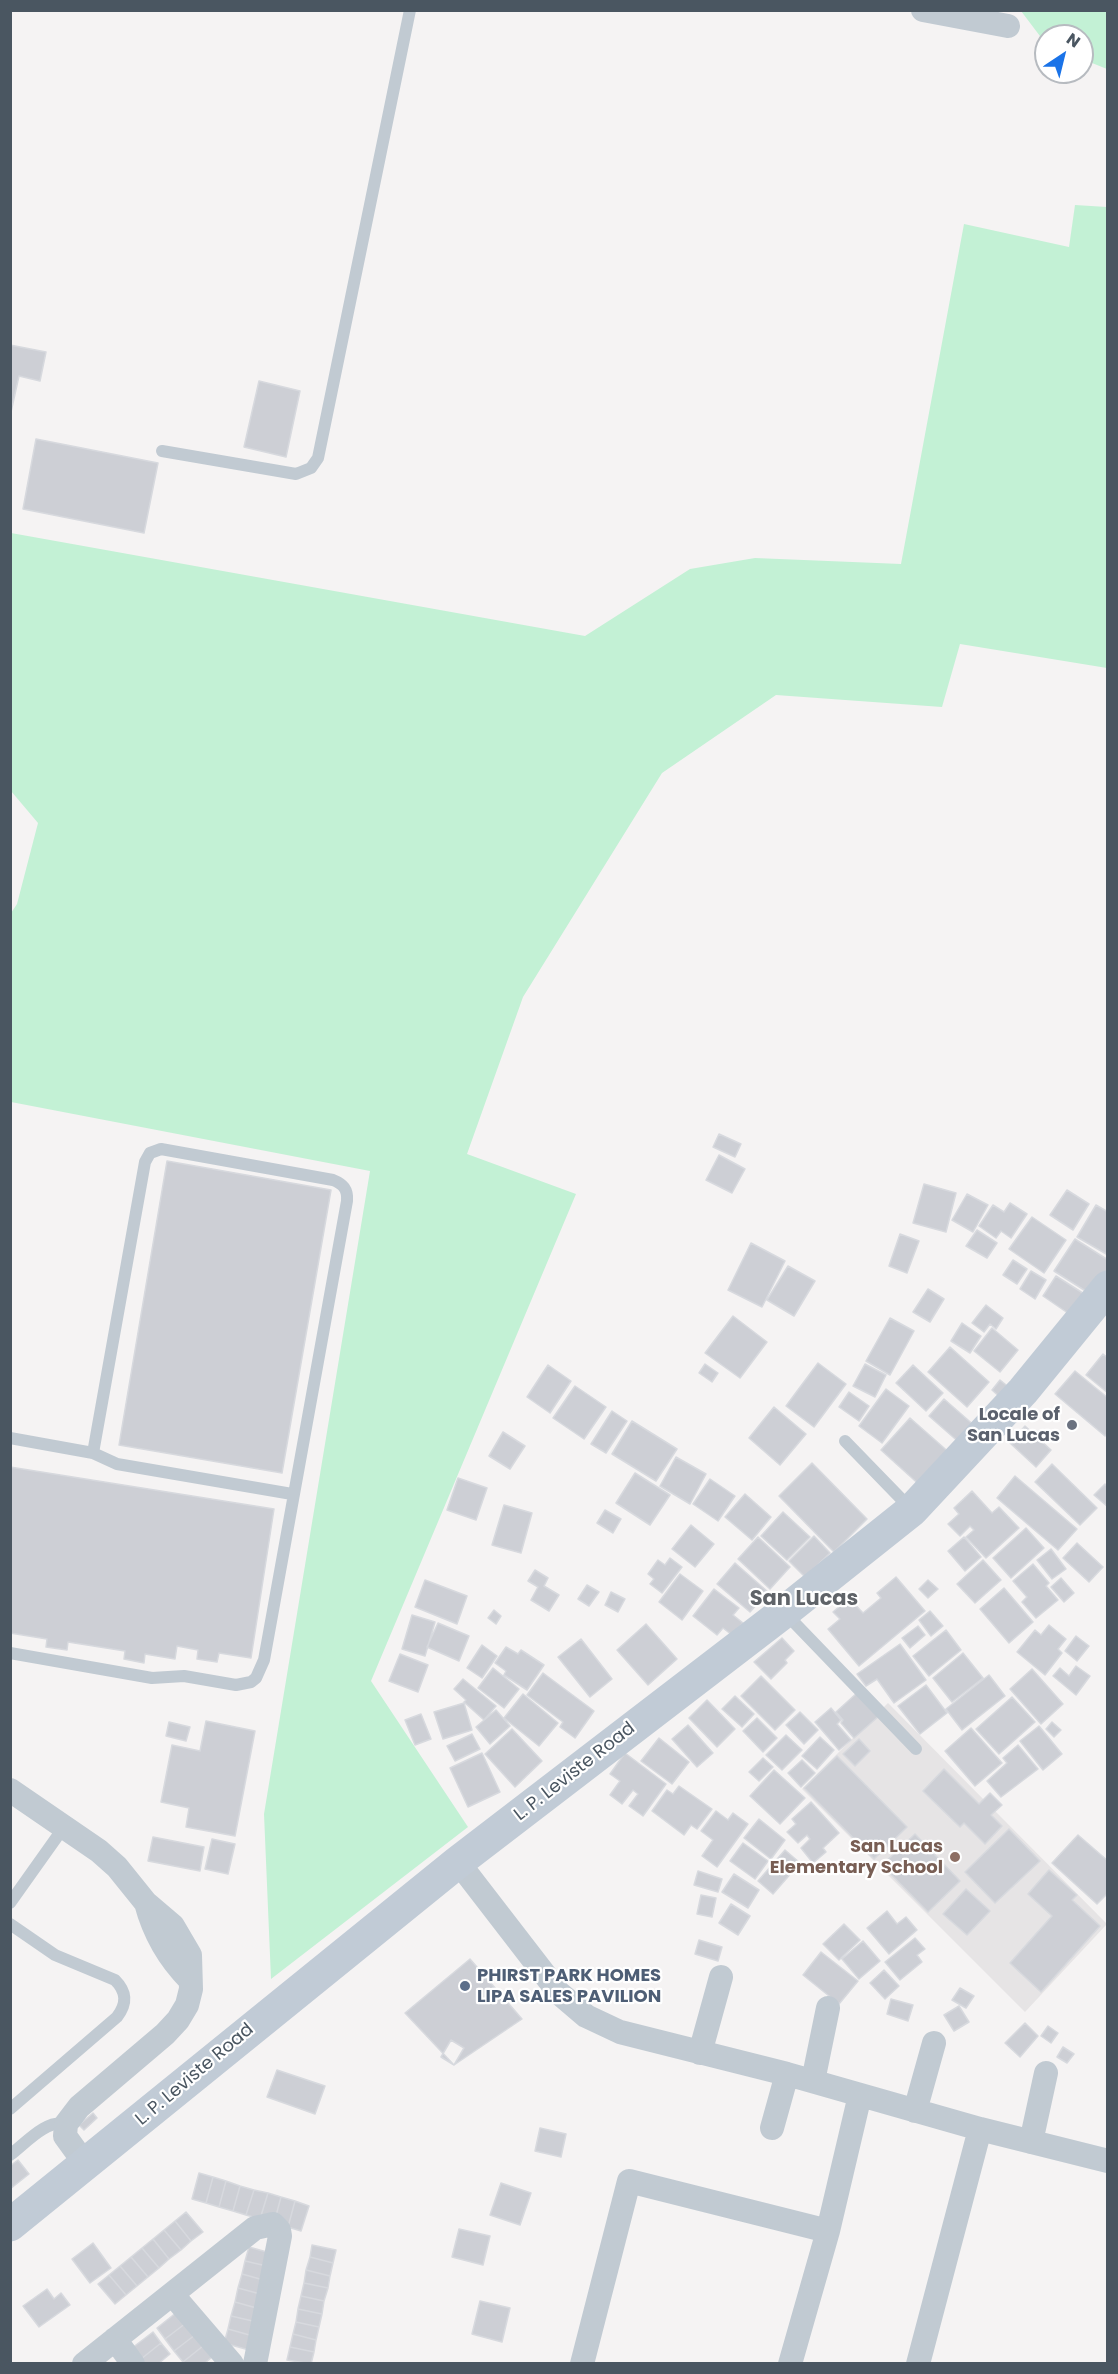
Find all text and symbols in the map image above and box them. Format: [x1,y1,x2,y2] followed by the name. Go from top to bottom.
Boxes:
[1034,24,1094,84] north arrow
[1062,28,1085,53] text: N
[967,1404,1060,1446] place label: Locale of San Lucas
[1065,1418,1079,1432] marker: Locale of San Lucas
[750,1587,858,1613] district label: San Lucas
[510,1718,640,1826] street label: L. P. Leviste Road
[770,1836,943,1878] place label: San Lucas Elementary School
[948,1850,962,1864] marker: San Lucas Elementary School
[477,1965,661,2008] place label: PHIRST PARK HOMES LIPA SALES PAVILION
[458,1979,472,1993] marker: PHIRST PARK HOMES LIPA SALES PAVILION
[132,2019,258,2131] street label: L. P. Leviste Road

